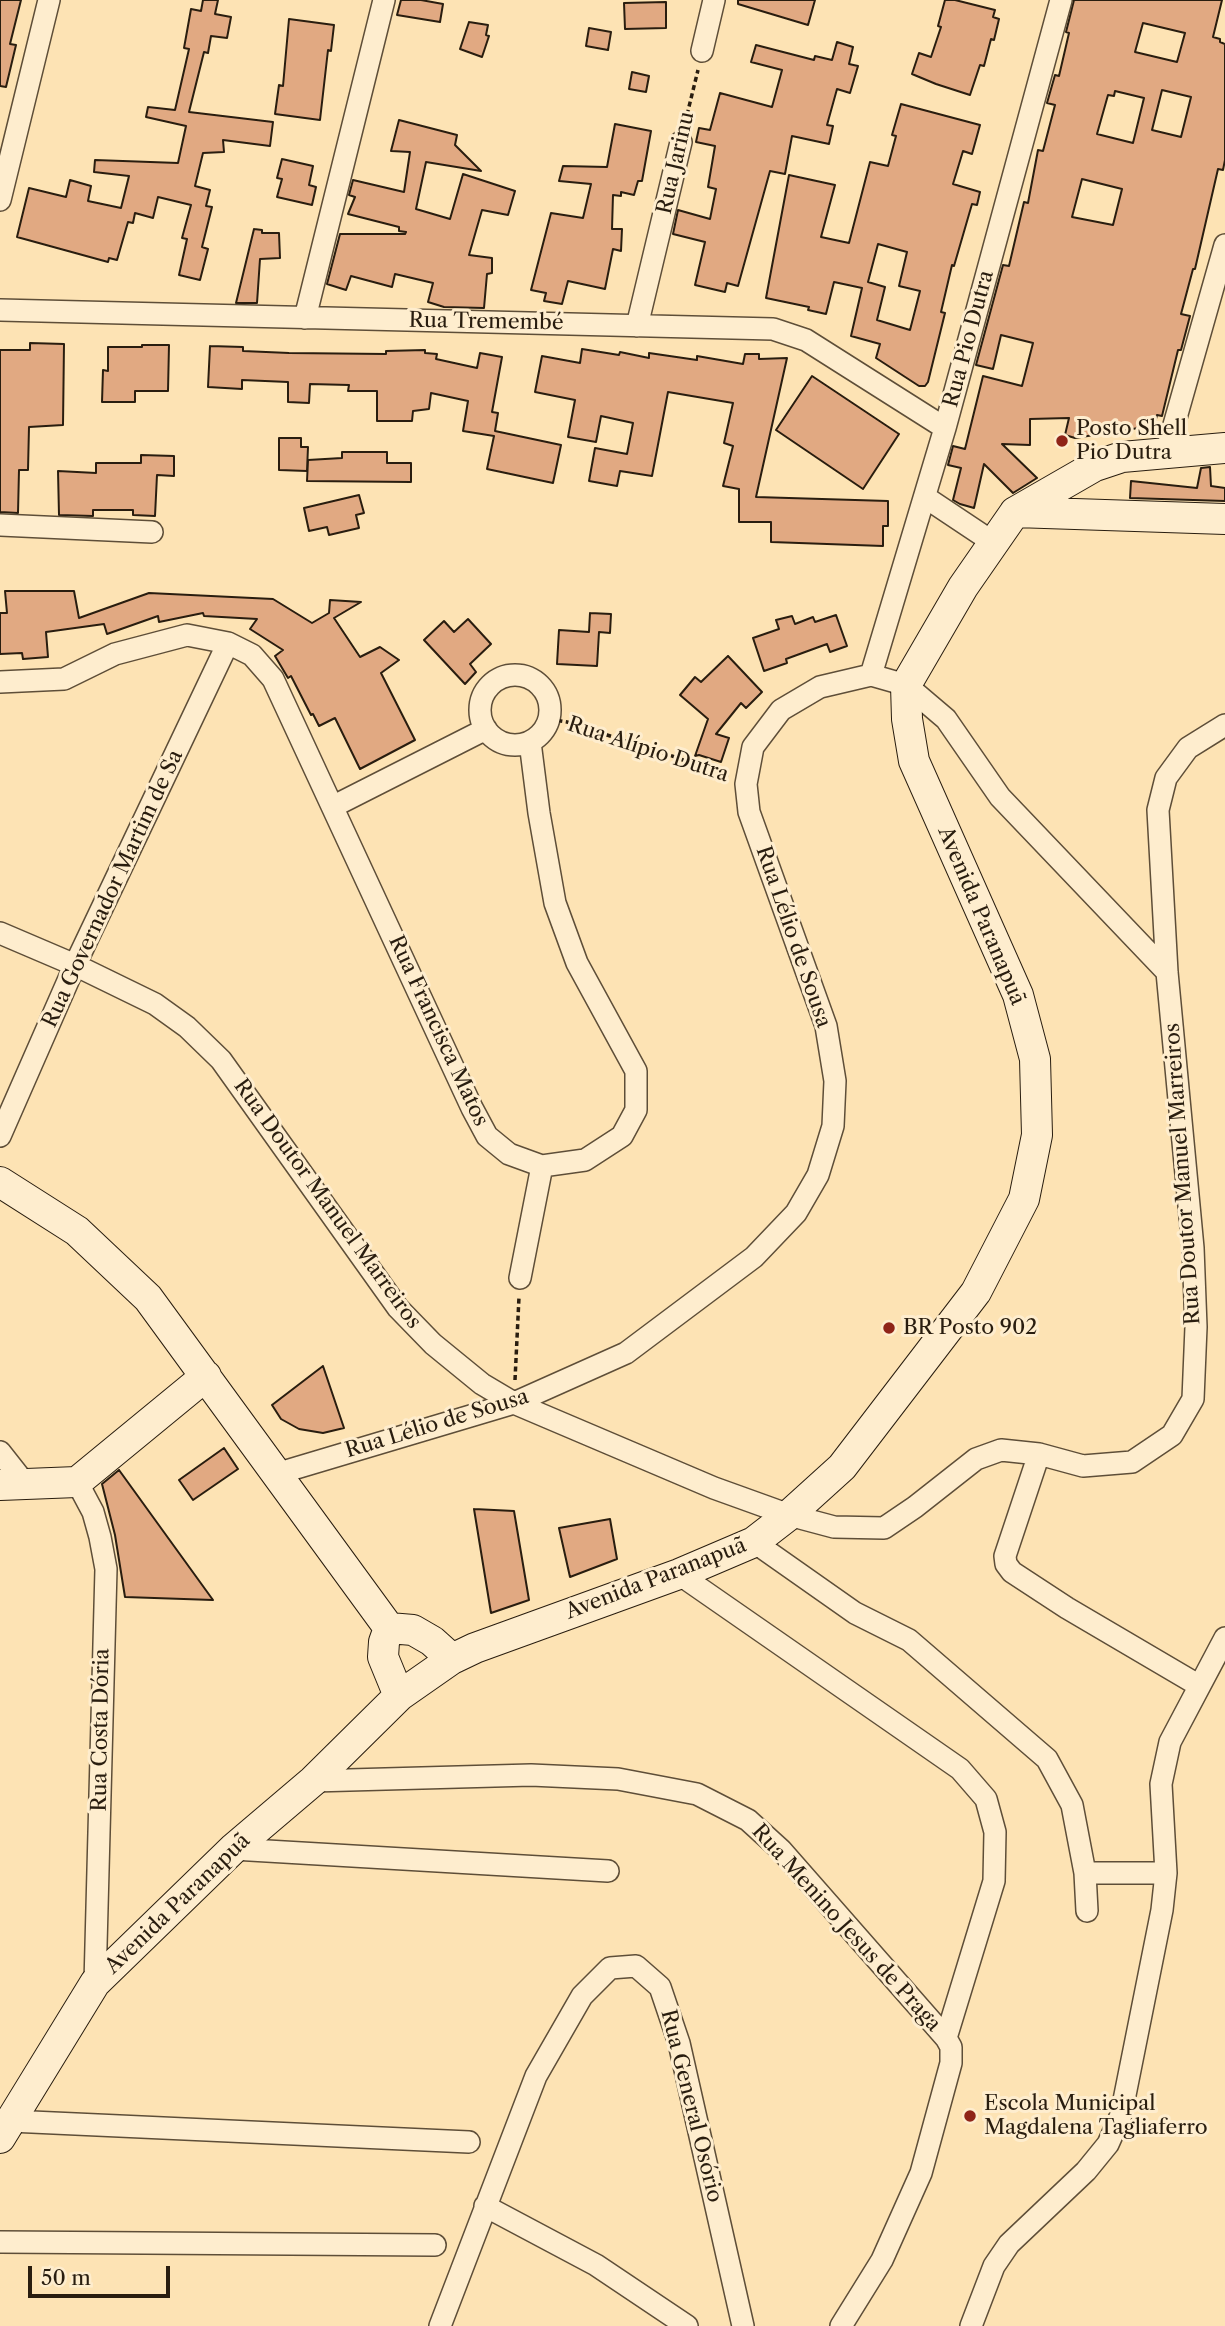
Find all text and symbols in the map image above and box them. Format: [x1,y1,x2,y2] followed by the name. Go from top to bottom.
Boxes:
[652,109,700,217] street label: Rua Jarinu
[939,268,999,410] street label: Rua Pio Dutra
[408,308,564,336] street label: Rua Tremembé
[1076,416,1187,466] place label: Posto Shell Pio Dutra
[1054,433,1070,449] marker: Posto Shell Pio Dutra
[564,712,732,788] street label: Rua Alípio Dutra
[37,746,189,1032] street label: Rua Governador Martim de Sa
[932,823,1030,1009] street label: Avenida Paranapuã
[750,843,836,1031] street label: Rua Lélio de Sousa
[383,932,493,1130] street label: Rua Francisca Matos
[1160,1022,1206,1326] street label: Rua Doutor Manuel Marreiros
[228,1074,426,1334] street label: Rua Doutor Manuel Marreiros
[903,1315,1037,1341] place label: BR Posto 902
[881,1320,897,1336] marker: BR Posto 902
[342,1384,532,1464] street label: Rua Lélio de Sousa
[562,1533,750,1625] street label: Avenida Paranapuã
[87,1648,115,1812] street label: Rua Costa Dória
[746,1819,946,2037] street label: Rua Menino Jesus de Praga
[100,1828,256,1980] street label: Avenida Paranapuã
[655,2007,727,2205] street label: Rua General Osório
[984,2091,1208,2141] place label: Escola Municipal Magdalena Tagliaferro
[962,2108,978,2124] marker: Escola Municipal Magdalena Tagliaferro
[32,2252,173,2296] scale bar
[41,2265,91,2290] text: 50 m

